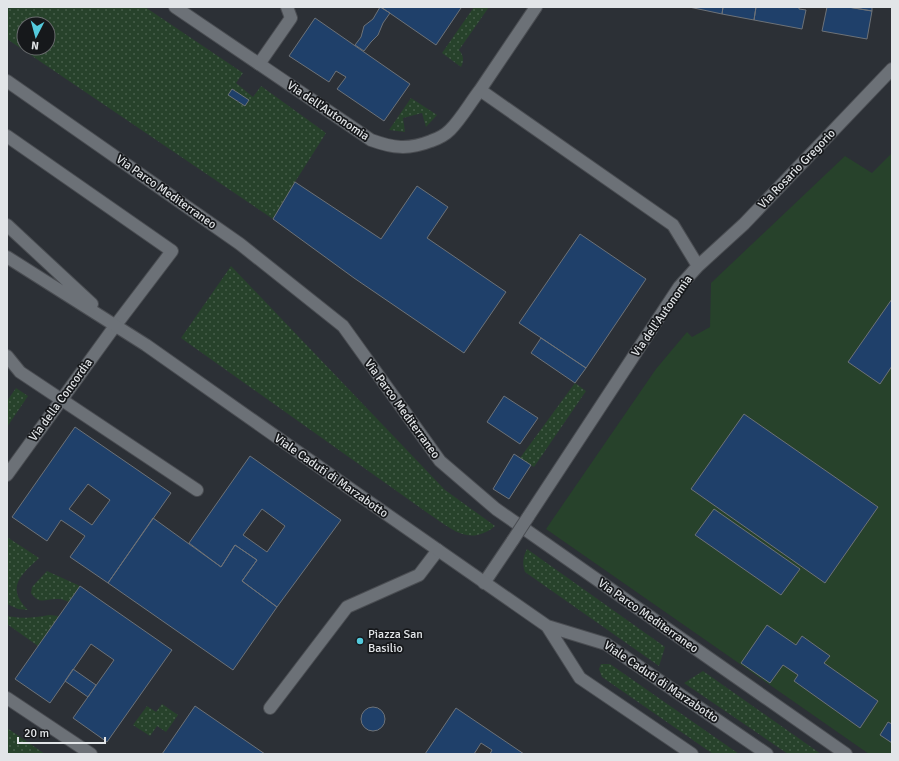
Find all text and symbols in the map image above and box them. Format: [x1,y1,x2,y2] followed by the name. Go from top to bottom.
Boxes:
[16,16,56,56] north arrow
[31,39,39,52] text: N
[284,78,372,144] street label: Via dell'Autonomia
[755,126,839,212] street label: Via Rosario Gregorio
[113,152,219,232] street label: Via Parco Mediterraneo
[628,272,696,360] street label: Via dell'Autonomia
[26,356,96,444] street label: Via della Concordia
[361,356,443,462] street label: Via Parco Mediterraneo
[271,431,391,521] street label: Viale Caduti di Marzabotto
[595,576,701,656] street label: Via Parco Mediterraneo
[368,627,423,656] place label: Piazza San Basilio
[355,636,365,646] marker: Piazza San Basilio
[601,638,721,726] street label: Viale Caduti di Marzabotto
[18,719,105,745] scale bar
[24,726,49,741] text: 20 m

